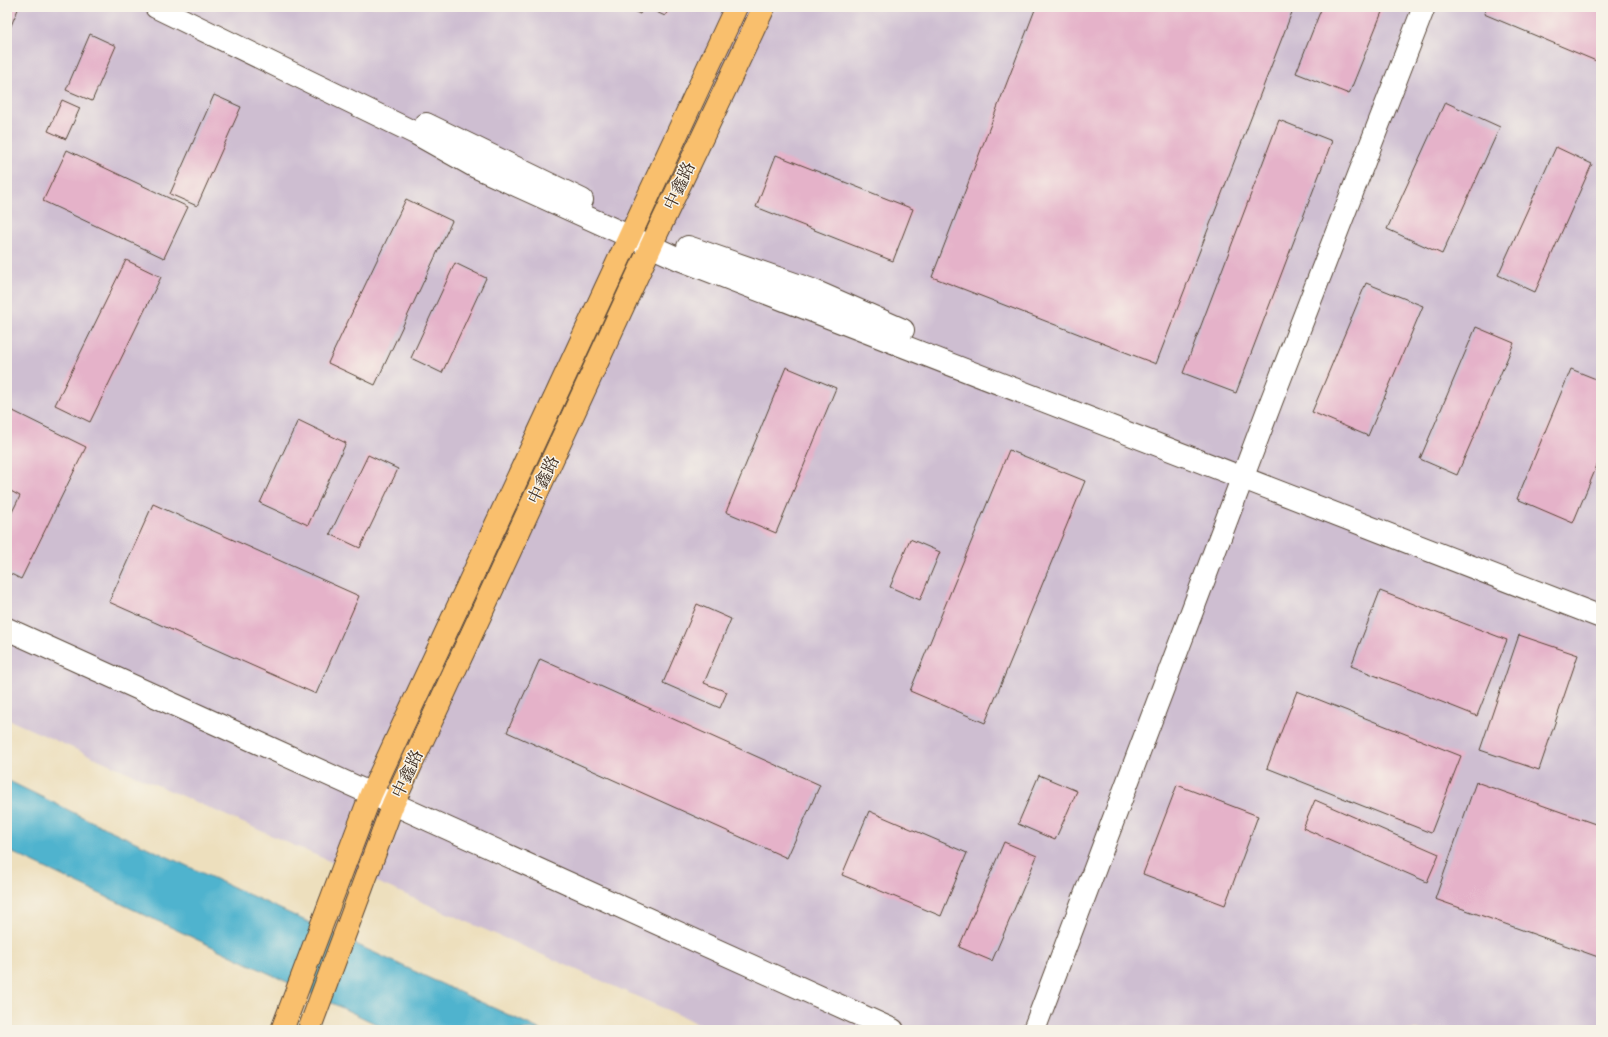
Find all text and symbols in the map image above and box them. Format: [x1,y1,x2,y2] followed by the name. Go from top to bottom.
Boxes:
[659,158,701,214] street label: 中鑫路
[523,452,565,508] street label: 中鑫路
[387,746,429,802] street label: 中鑫路

